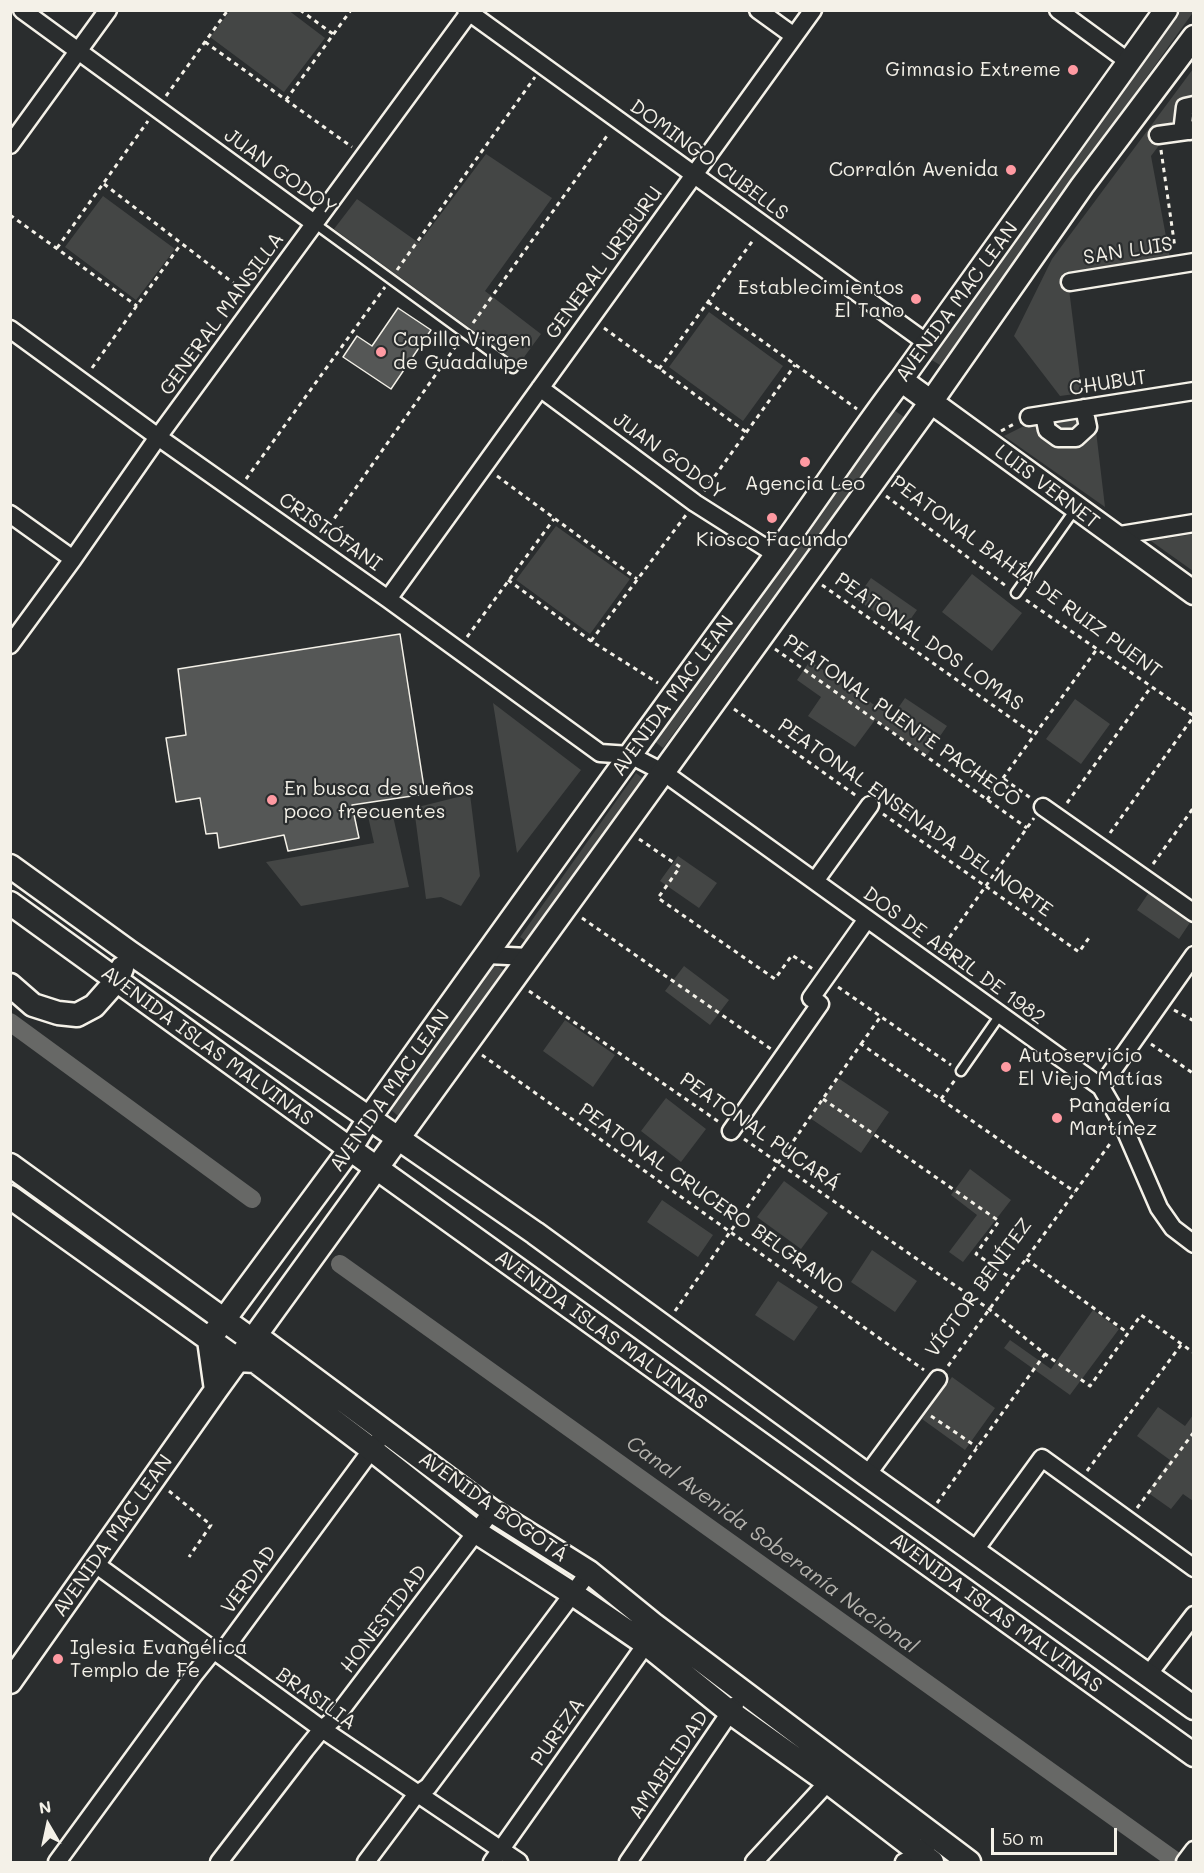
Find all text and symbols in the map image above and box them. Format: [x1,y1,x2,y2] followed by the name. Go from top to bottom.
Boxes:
[885,58,1061,82] place label: Gimnasio Extreme
[1066,63,1080,77] marker: Gimnasio Extreme
[625,94,793,226] street label: DOMINGO CUBELLS
[219,123,341,221] street label: JUAN GODOY
[829,158,999,182] place label: Corralón Avenida
[1004,163,1018,177] marker: Corralón Avenida
[541,182,667,344] street label: GENERAL URIBURU
[891,217,1023,387] street label: AVENIDA MAC LEAN
[155,228,289,400] street label: GENERAL MANSILLA
[1082,232,1174,270] street label: SAN LUIS
[738,276,904,323] place label: Establecimientos El Tano
[909,292,923,306] marker: Establecimientos El Tano
[393,328,531,375] place label: Capilla Virgen de Guadalupe
[374,345,388,359] marker: Capilla Virgen de Guadalupe
[1067,365,1149,401] street label: CHUBUT
[608,407,730,505] street label: JUAN GODOY
[990,440,1104,534] street label: LUIS VERNET
[798,455,812,469] marker: Agencia Leo
[886,471,1166,683] street label: PEATONAL BAHÍA DE RUIZ PUENT
[745,472,865,496] place label: Agencia Leo
[274,488,386,576] street label: CRISTÓFANI
[765,511,779,525] marker: Kiosco Facundo
[696,528,848,552] place label: Kiosco Facundo
[830,568,1028,716] street label: PEATONAL DOS LOMAS
[607,611,739,781] street label: AVENIDA MAC LEAN
[779,630,1025,812] street label: PEATONAL PUENTE PACHECO
[773,714,1057,922] street label: PEATONAL ENSENADA DEL NORTE
[284,777,474,824] place label: En busca de sueños poco frecuentes
[265,793,279,807] marker: En busca de sueños poco frecuentes
[858,882,1050,1030] street label: DOS DE ABRIL DE 1982
[96,961,318,1131] street label: AVENIDA ISLAS MALVINAS
[325,1005,455,1177] street label: AVENIDA MAC LEAN
[1018,1044,1163,1091] place label: Autoservicio El Viejo Matías
[999,1060,1013,1074] marker: Autoservicio El Viejo Matías
[675,1068,845,1196] street label: PEATONAL PUCARÁ
[1069,1094,1171,1141] place label: Panadería Martínez
[574,1098,848,1300] street label: PEATONAL CRUCERO BELGRANO
[1050,1111,1064,1125] marker: Panadería Martínez
[921,1214,1037,1362] street label: VÍCTOR BENÍTEZ
[490,1245,712,1415] street label: AVENIDA ISLAS MALVINAS
[621,1431,923,1659] water label: Canal Avenida Soberanía Nacional
[414,1447,572,1567] street label: AVENIDA BOGOTÁ
[48,1450,178,1622] street label: AVENIDA MAC LEAN
[885,1528,1107,1698] street label: AVENIDA ISLAS MALVINAS
[216,1541,282,1619] street label: VERDAD
[336,1560,432,1678] street label: HONESTIDAD
[70,1636,247,1683] place label: Iglesia Evangélica Templo de Fe
[51,1652,65,1666] marker: Iglesia Evangélica Templo de Fe
[271,1663,361,1735] street label: BRASILIA
[526,1694,590,1770] street label: PUREZA
[624,1706,714,1824] street label: AMABILIDAD
[18,1795,78,1855] north arrow
[37,1795,53,1818] text: N
[994,1816,1120,1854] scale bar
[1002,1826,1044,1850] text: 50 m

